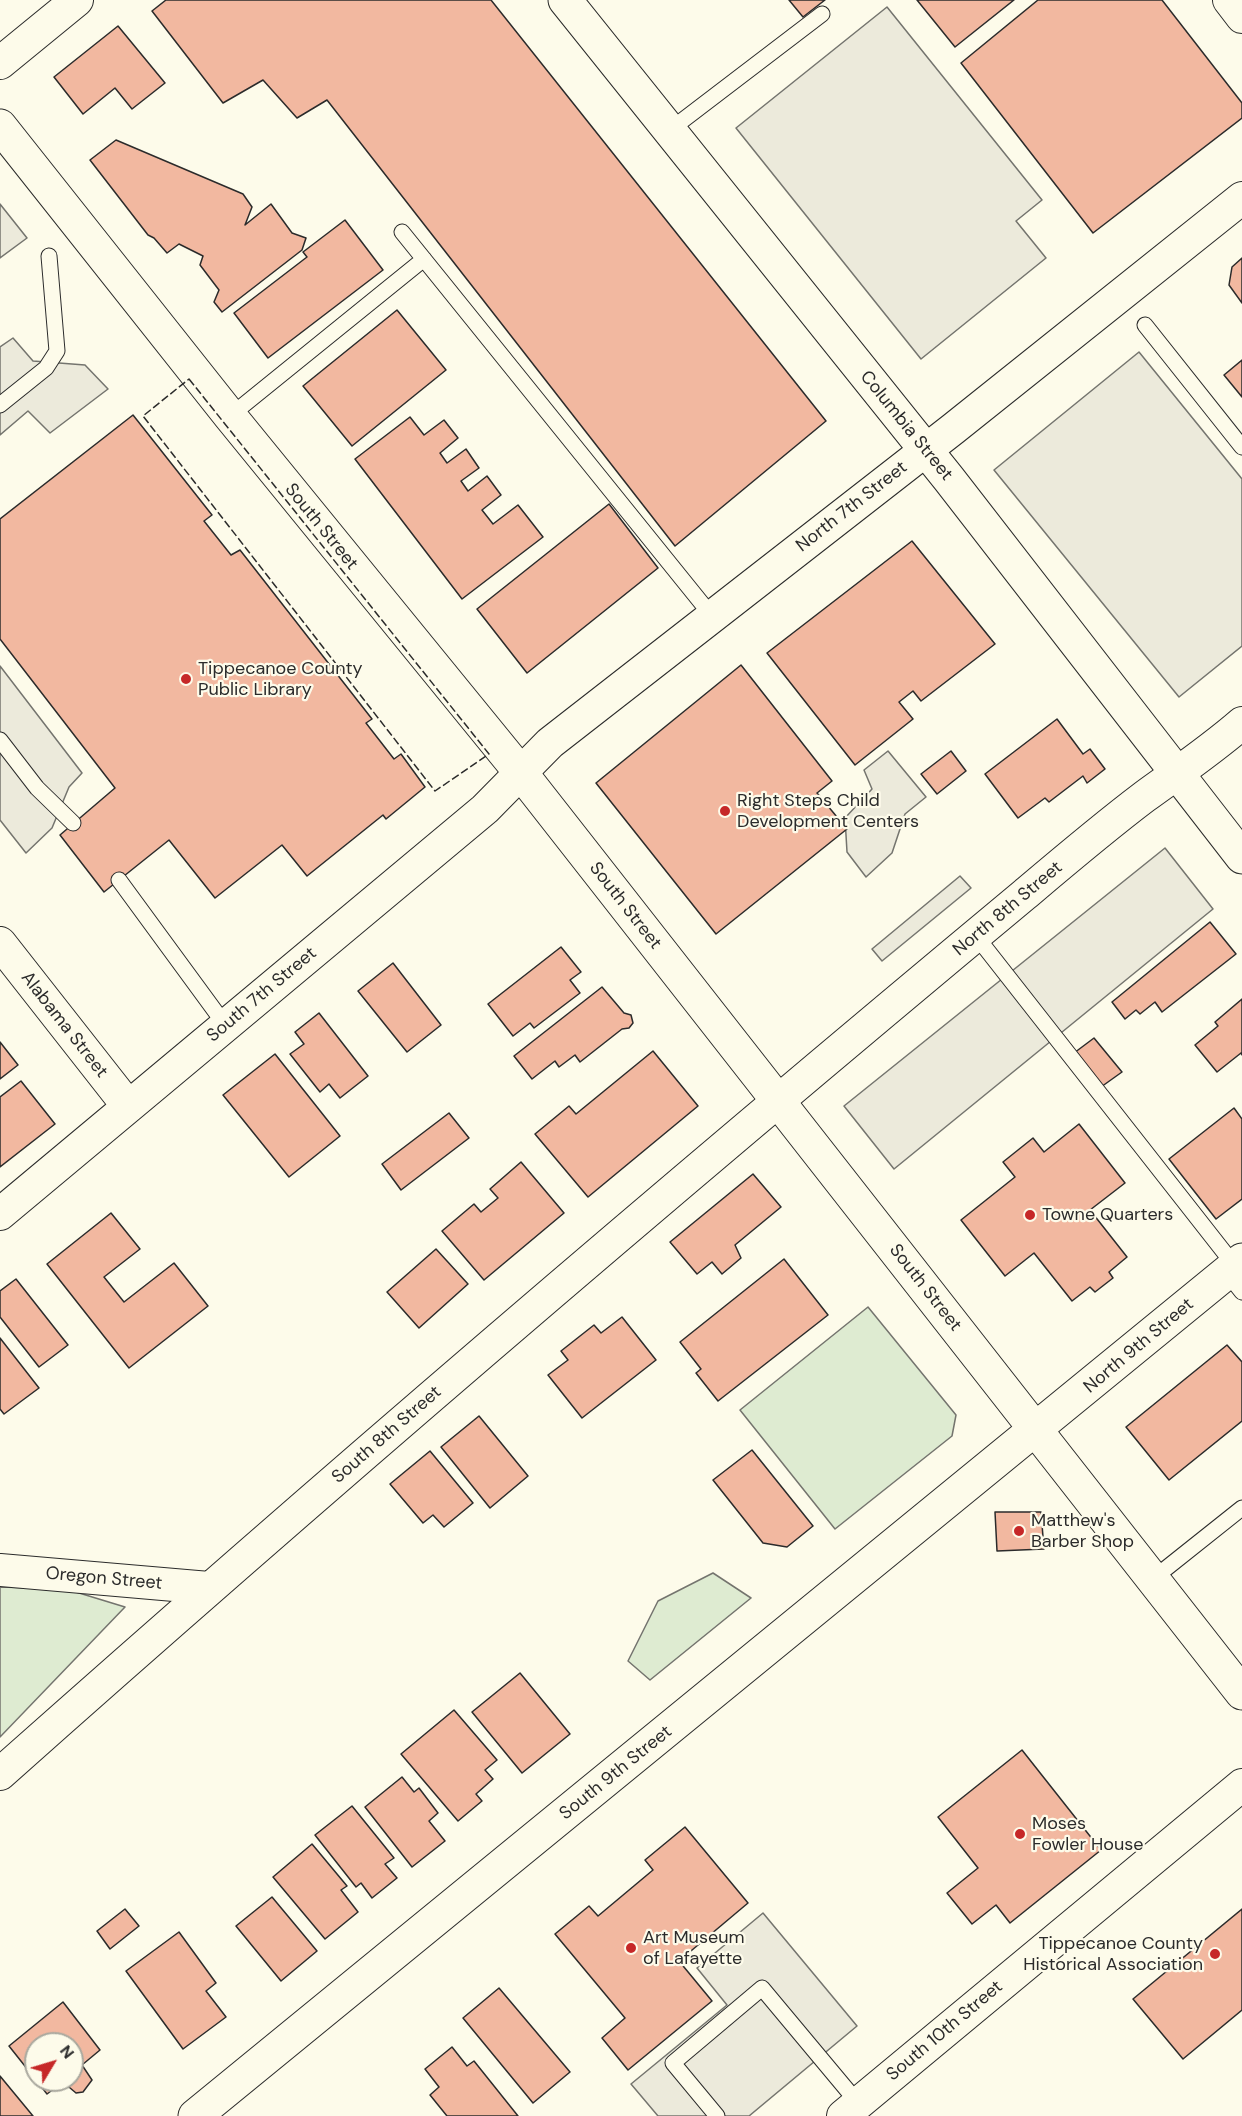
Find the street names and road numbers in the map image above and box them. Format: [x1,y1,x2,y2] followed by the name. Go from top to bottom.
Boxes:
[855,367,957,485] street label: Columbia Street
[792,457,912,557] street label: North 7th Street
[280,480,362,574] street label: South Street
[949,857,1067,961] street label: North 8th Street
[584,858,666,954] street label: South Street
[203,943,321,1047] street label: South 7th Street
[16,968,112,1082] street label: Alabama Street
[884,1240,966,1336] street label: South Street
[1080,1294,1198,1398] street label: North 9th Street
[328,1382,446,1488] street label: South 8th Street
[45,1563,163,1595] street label: Oregon Street
[556,1721,676,1825] street label: South 9th Street
[883,1976,1007,2086] street label: South 10th Street

